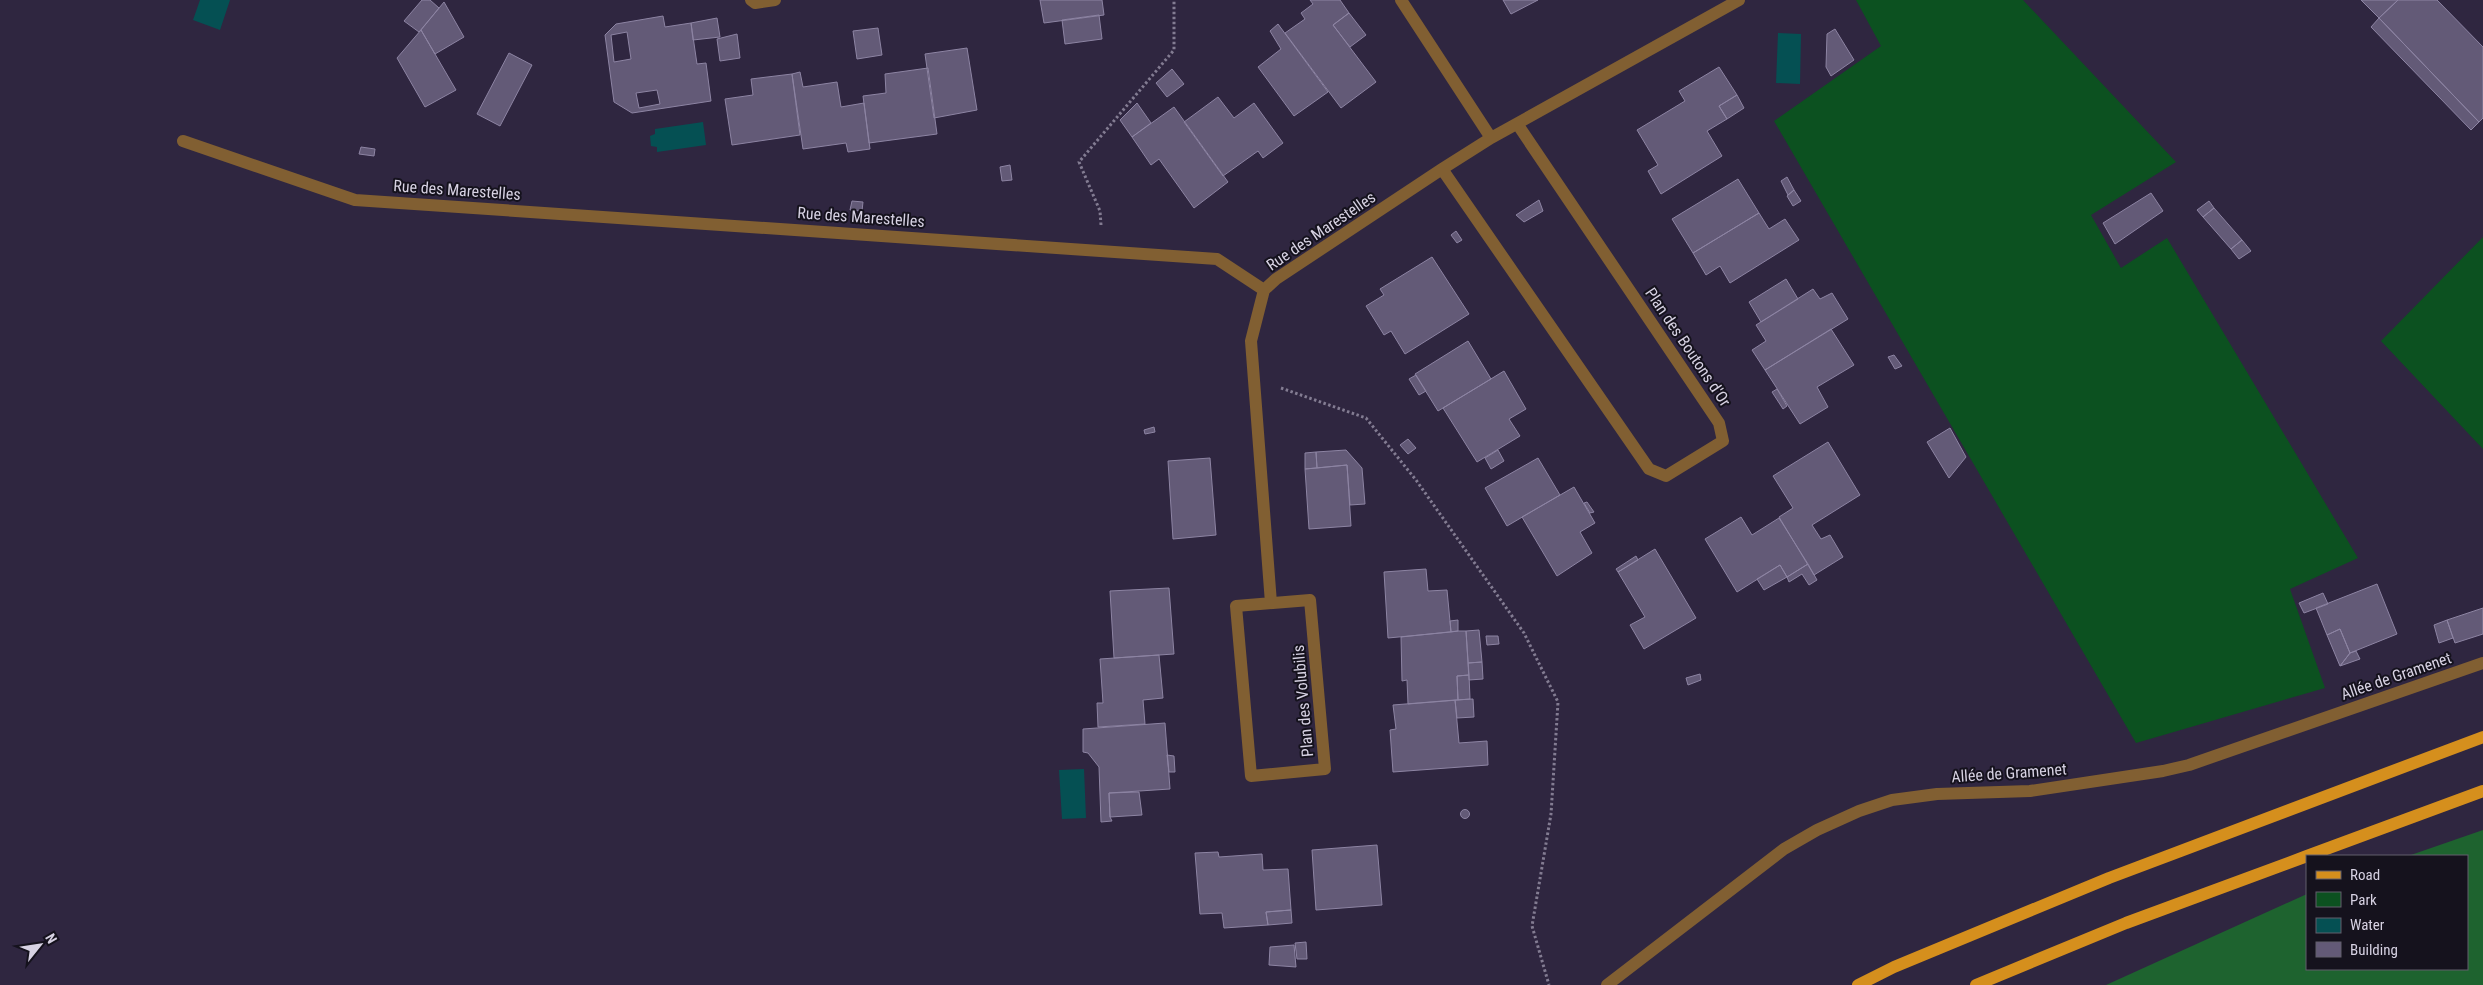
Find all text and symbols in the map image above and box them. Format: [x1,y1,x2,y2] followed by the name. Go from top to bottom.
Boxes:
[393,176,521,204] street label: Rue des Marestelles
[1263,187,1379,275] street label: Rue des Marestelles
[797,203,925,231] street label: Rue des Marestelles
[1641,284,1735,410] street label: Plan des Boutons d'Or
[1289,644,1317,758] street label: Plan des Volubilis
[2338,648,2454,704] street label: Allée de Gramenet
[1951,759,2068,787] street label: Allée de Gramenet
[2306,855,2468,970] legend
[2350,866,2380,884] text: Road
[2350,891,2377,909] text: Park
[2350,916,2385,934] text: Water
[15,920,65,970] north arrow
[42,931,60,946] text: N
[2350,941,2398,959] text: Building

